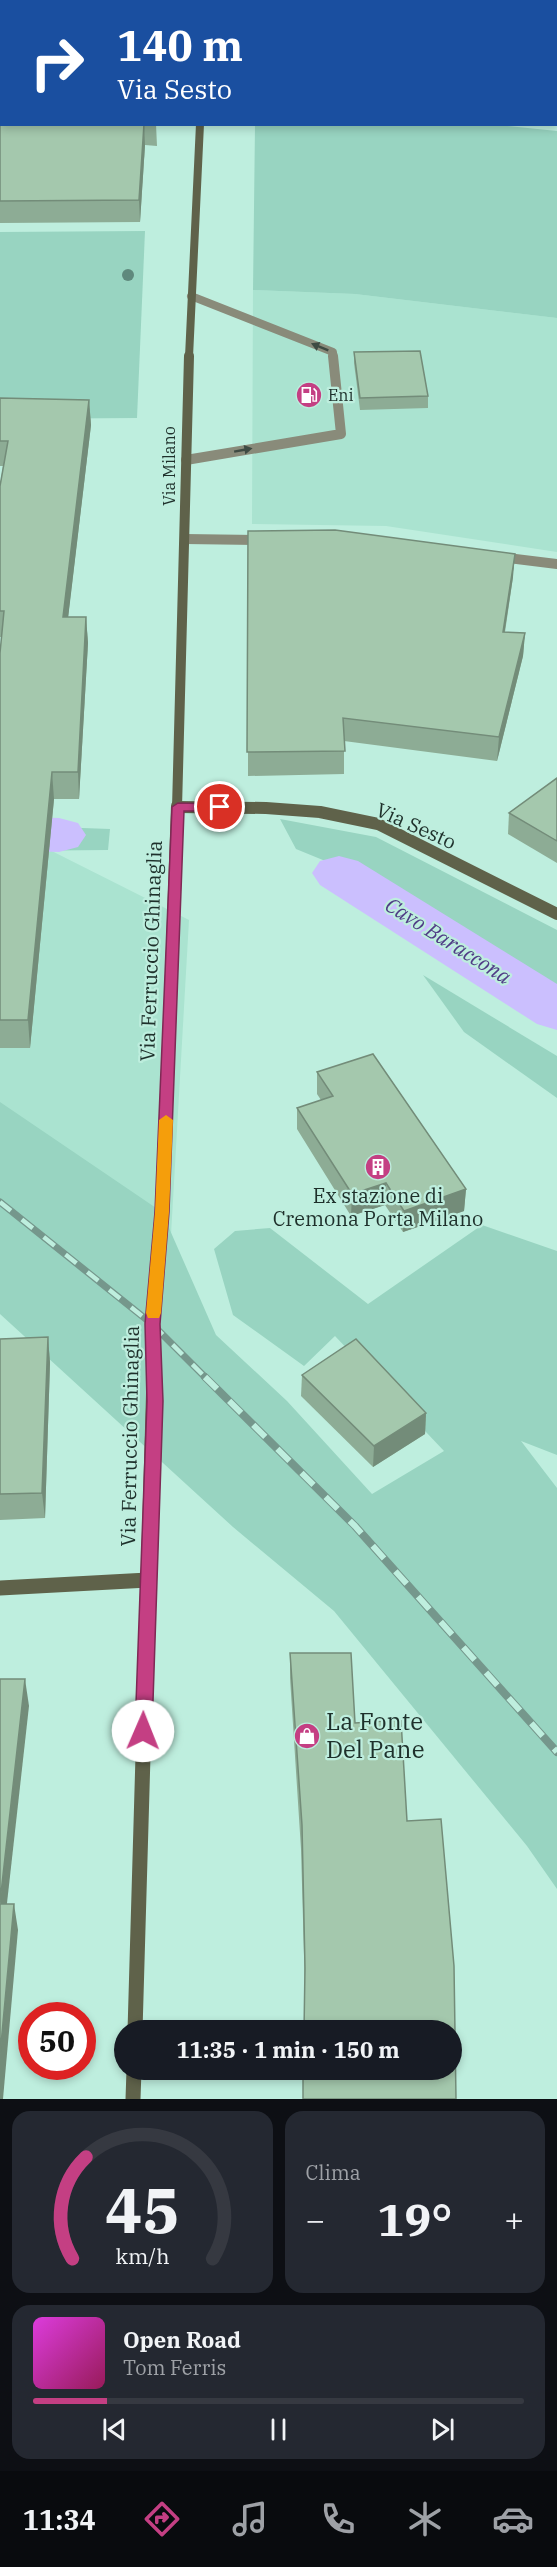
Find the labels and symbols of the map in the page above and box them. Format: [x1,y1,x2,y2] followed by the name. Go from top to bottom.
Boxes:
[311,342,329,351] one-way arrow
[294,380,324,410] fuel station icon: Eni
[328,385,354,405] place label: Eni
[159,426,179,506] street label: Via Milano
[234,445,253,454] one-way arrow
[194,781,245,832] pin
[372,796,461,855] street label: Via Sesto
[133,840,168,1062] street label: Via Ferruccio Ghinaglia
[380,890,517,990] water label: Cavo Baraccona
[363,1152,393,1182] building icon: Ex stazione di Cremona Porta Milano
[273,1182,483,1232] place label: Ex stazione di Cremona Porta Milano
[114,1325,145,1547] street label: Via Ferruccio Ghinaglia
[111,1699,175,1763] position arrow
[326,1705,425,1765] place label: La Fonte Del Pane
[292,1721,322,1751] shop icon: La Fonte Del Pane
[18,2002,96,2080] speed limit sign: 50

